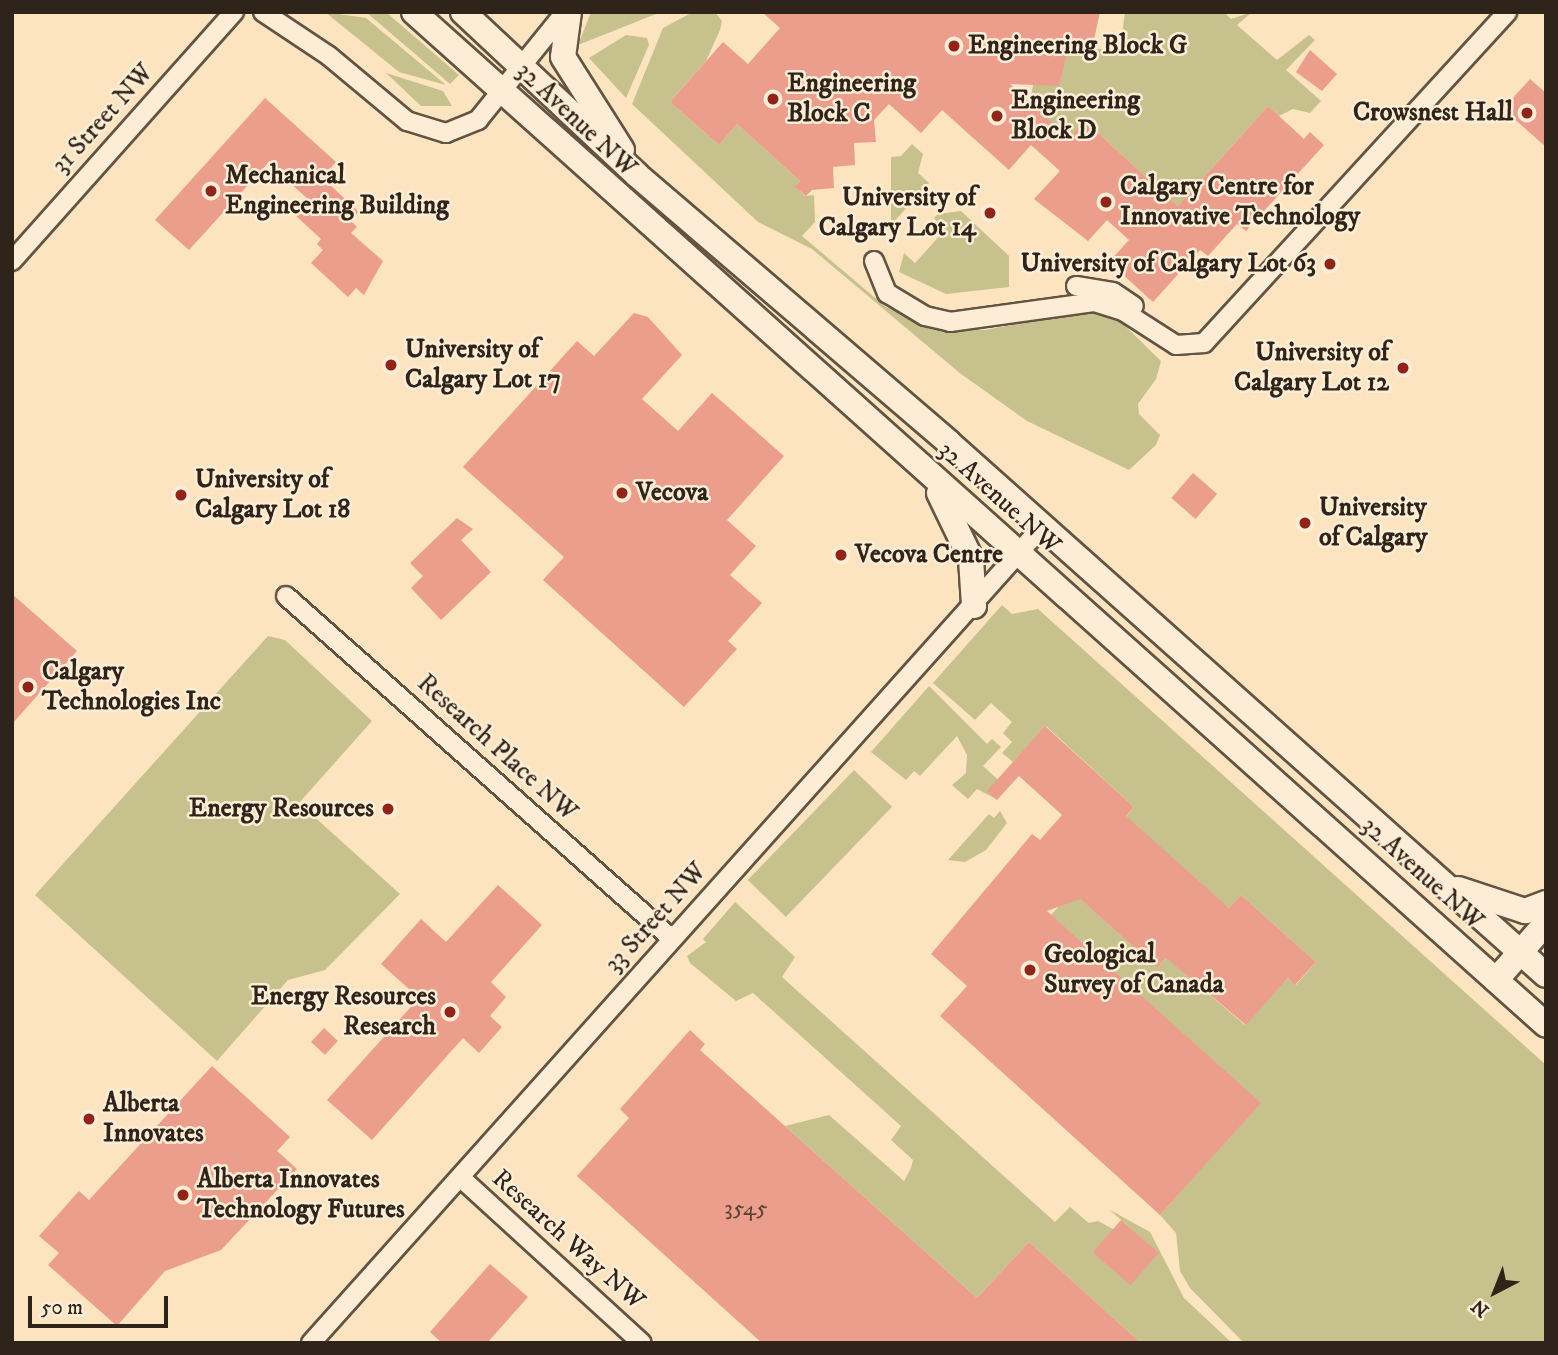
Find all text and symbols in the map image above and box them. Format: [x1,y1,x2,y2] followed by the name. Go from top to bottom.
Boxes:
[968,30,1187,62] place label: Engineering Block G
[946,38,962,54] marker: Engineering Block G
[509,56,643,184] street label: 32 Avenue NW
[46,58,160,180] street label: 31 Street NW
[787,68,916,130] place label: Engineering Block C
[1011,85,1140,146] place label: Engineering Block D
[765,91,781,107] marker: Engineering Block C
[1353,97,1513,129] place label: Crowsnest Hall
[1519,105,1535,121] marker: Crowsnest Hall
[989,108,1005,124] marker: Engineering Block D
[225,160,449,222] place label: Mechanical Engineering Building
[1120,171,1360,232] place label: Calgary Centre for Innovative Technology
[819,182,976,244] place label: University of Calgary Lot 14
[203,183,219,199] marker: Mechanical Engineering Building
[1098,194,1114,210] marker: Calgary Centre for Innovative Technology
[982,205,998,221] marker: University of Calgary Lot 14
[1020,248,1316,280] place label: University of Calgary Lot 63
[1322,256,1338,272] marker: University of Calgary Lot 63
[405,334,561,396] place label: University of Calgary Lot 17
[1234,337,1389,398] place label: University of Calgary Lot 12
[383,357,399,373] marker: University of Calgary Lot 17
[1395,360,1411,376] marker: University of Calgary Lot 12
[931,435,1067,561] street label: 32 Avenue NW
[195,464,350,526] place label: University of Calgary Lot 18
[636,477,708,509] place label: Vecova
[614,485,630,501] marker: Vecova
[173,487,189,503] marker: University of Calgary Lot 18
[1319,492,1427,554] place label: University of Calgary
[1297,515,1313,531] marker: University of Calgary
[855,539,1003,571] place label: Vecova Centre
[833,547,849,563] marker: Vecova Centre
[42,656,221,718] place label: Calgary Technologies Inc
[410,668,584,828] street label: Research Place NW
[20,679,36,695] marker: Calgary Technologies Inc
[189,793,374,825] place label: Energy Resources
[380,801,396,817] marker: Energy Resources
[1354,811,1490,937] street label: 32 Avenue NW
[599,857,713,979] street label: 33 Street NW
[1044,939,1224,1000] place label: Geological Survey of Canada
[1022,962,1038,978] marker: Geological Survey of Canada
[251,981,436,1042] place label: Energy Resources Research
[442,1004,458,1020] marker: Energy Resources Research
[103,1088,204,1150] place label: Alberta Innovates
[81,1111,97,1127] marker: Alberta Innovates
[485,1163,651,1317] street label: Research Way NW
[197,1164,405,1226] place label: Alberta Innovates Technology Futures
[175,1187,191,1203] marker: Alberta Innovates Technology Futures
[724,1195,768,1223] house number: 3545
[1460,1257,1530,1327] north arrow
[32,1282,172,1326] scale bar
[1467,1294,1494,1322] text: N
[41,1295,83,1321] text: 50 m

